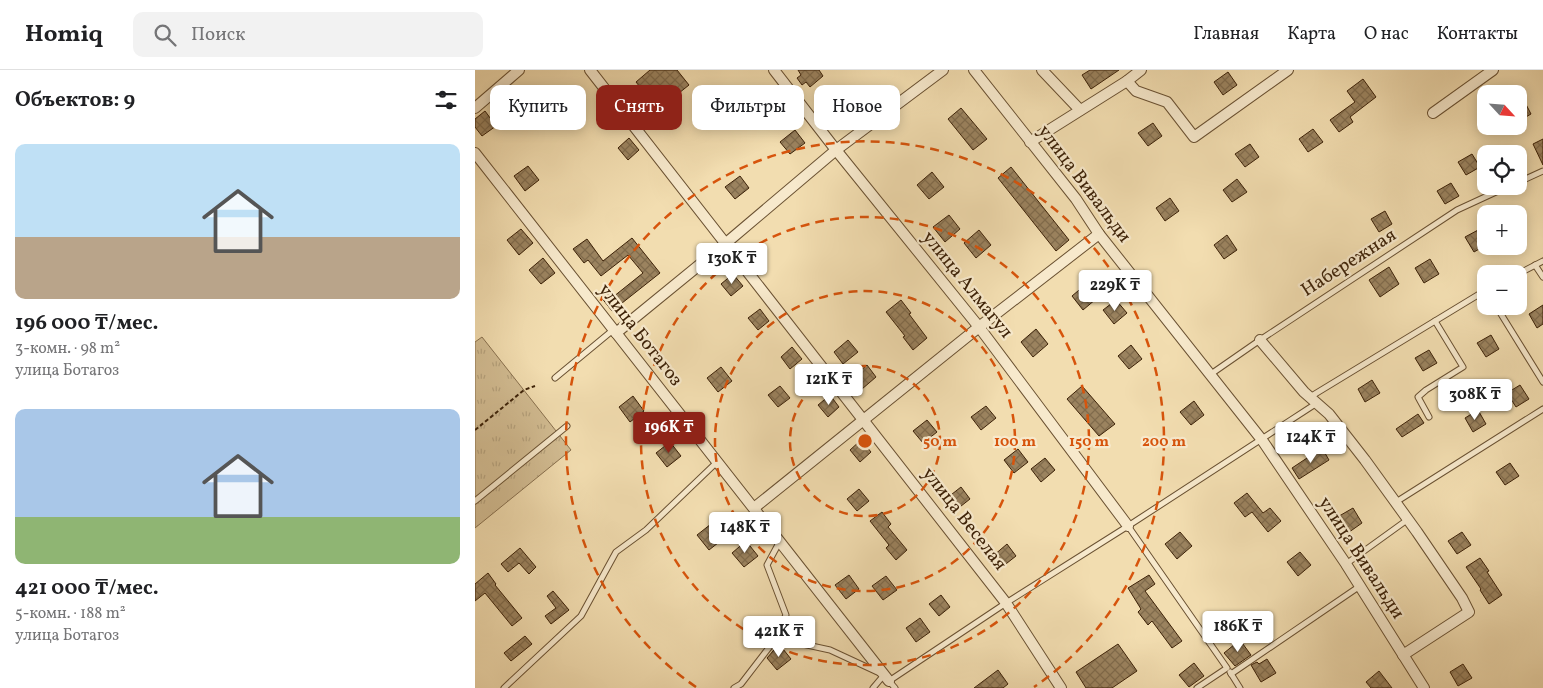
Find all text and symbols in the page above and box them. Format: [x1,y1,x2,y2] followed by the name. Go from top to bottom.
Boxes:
[133,12,483,57] search box
[25,18,103,52] text: Homiq
[151,21,179,49] icon: search
[191,22,245,48] text: Поиск
[1193,22,1259,47] text: Главная
[1287,22,1336,47] text: Карта
[1364,22,1409,47] text: О нас
[1437,22,1518,47] text: Контакты
[490,85,586,130] chip: Купить
[596,85,682,130] chip: Снять
[692,85,804,130] chip: Фильтры
[814,85,900,130] chip: Новое
[1477,85,1527,135] north arrow
[1477,85,1527,315] map controls
[15,86,135,115] text: Объектов: 9
[432,86,460,114] icon: filters
[1031,120,1137,248] street label: улица Вивальди
[1477,145,1527,195] button: locate
[193,176,283,266] icon: home
[1477,205,1527,255] button: +
[1296,222,1402,304] street label: Набережная
[916,226,1018,344] street label: улица Алмагул
[691,242,773,285] pin: 130K ₸
[707,248,757,270] text: 130K ₸
[1477,265,1527,315] button: −
[1074,270,1156,312] pin: 229K ₸
[1090,275,1140,297] text: 229K ₸
[592,278,688,392] street label: улица Ботагоз
[15,309,159,338] text: 196 000 ₸/мес.
[15,338,120,360] text: 3-комн. · 98 m²
[15,360,119,382] text: улица Ботагоз
[788,364,870,406] pin: 121K ₸
[806,369,852,391] text: 121K ₸
[1434,378,1516,421] pin: 308K ₸
[1449,384,1501,406] text: 308K ₸
[628,412,710,454] pin: 196K ₸
[644,417,694,439] text: 196K ₸
[1270,422,1352,464] pin: 124K ₸
[1286,427,1336,449] text: 124K ₸
[856,432,874,450] centre of rings
[923,432,957,453] text: 50 m
[994,432,1037,453] text: 100 m
[1069,432,1109,453] text: 150 m
[1142,432,1186,453] text: 200 m
[193,441,283,531] icon: home
[915,462,1013,576] street label: улица Веселая
[1312,492,1410,624] street label: улица Вивальди
[704,512,786,554] pin: 148K ₸
[720,517,770,539] text: 148K ₸
[15,574,159,603] text: 421 000 ₸/мес.
[15,603,126,625] text: 5-комн. · 188 m²
[1197,610,1279,653] pin: 186K ₸
[738,616,820,658] pin: 421K ₸
[1213,616,1263,638] text: 186K ₸
[754,621,804,643] text: 421K ₸
[15,625,119,647] text: улица Ботагоз

